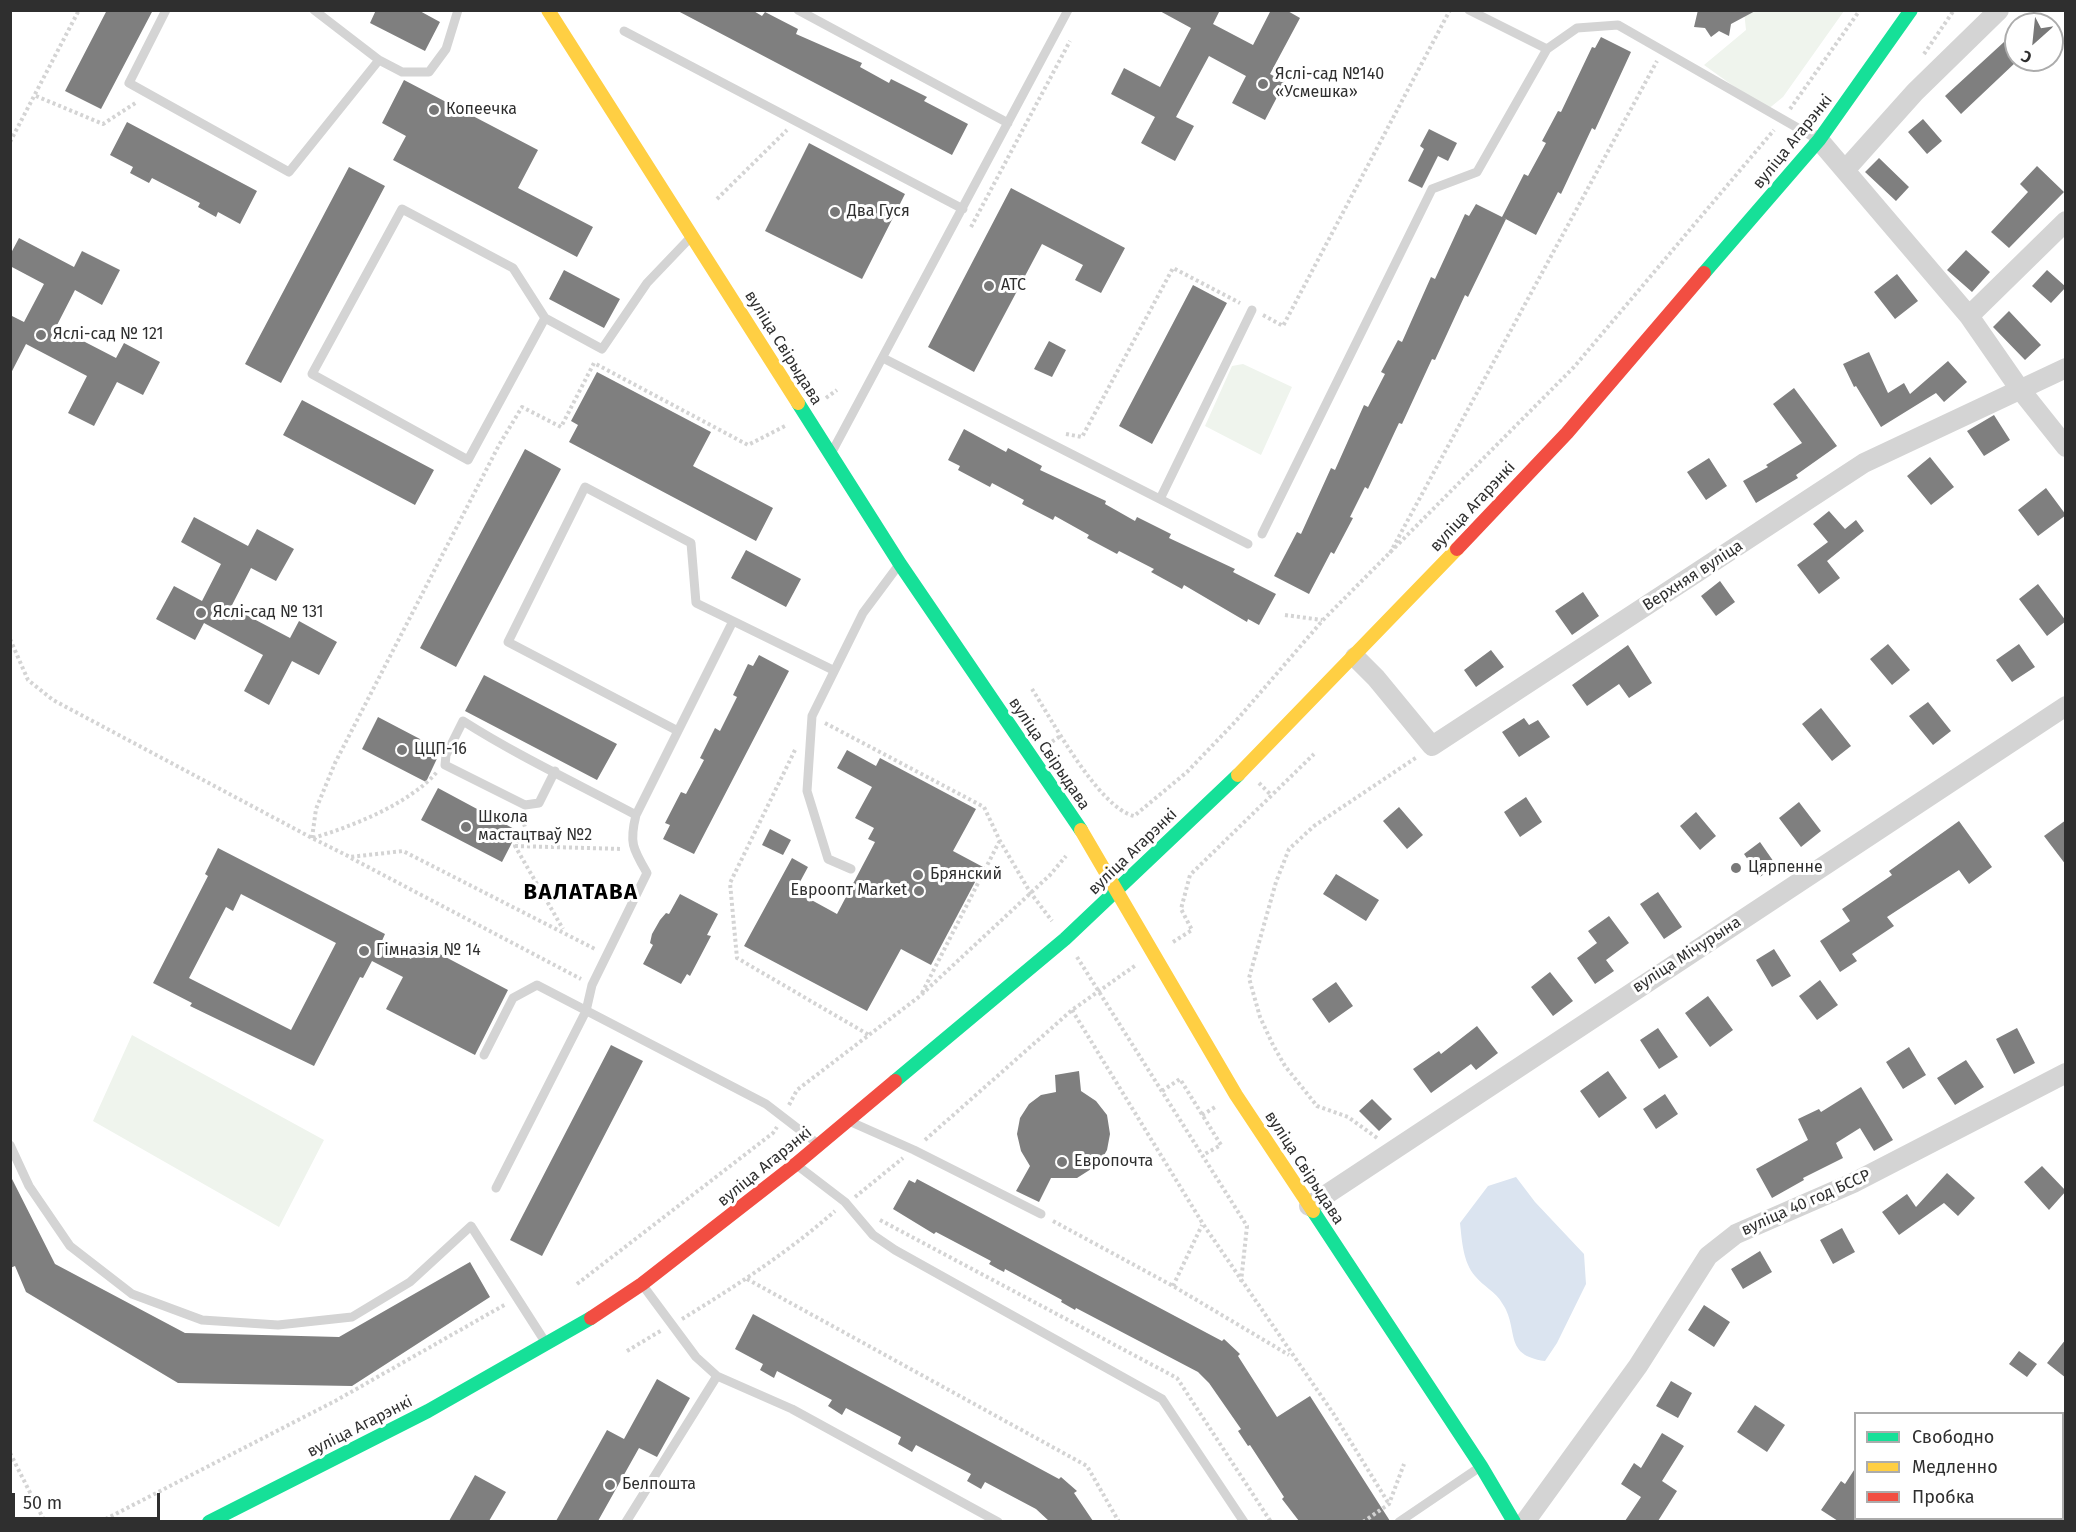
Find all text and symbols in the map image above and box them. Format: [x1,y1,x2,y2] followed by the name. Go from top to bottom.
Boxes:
[2004,12,2064,72] north arrow
[2018,46,2035,67] text: С
[1275,65,1384,103] place label: Яслі-сад №140 «Усмешка»
[1256,77,1270,91] marker: Яслі-сад №140 «Усмешка»
[1749,91,1837,193] street label: вуліца Агарэнкі
[446,100,517,120] place label: Копеечка
[427,103,441,117] marker: Копеечка
[847,202,910,222] place label: Два Гуся
[828,205,842,219] marker: Два Гуся
[1001,276,1026,296] place label: АТС
[982,279,996,293] marker: АТС
[740,287,826,409] street label: вуліца Свірыдава
[53,325,163,345] place label: Яслі-сад № 121
[34,328,48,342] marker: Яслі-сад № 121
[1426,458,1520,556] street label: вуліца Агарэнкі
[1639,537,1747,615] street label: Верхняя вуліца
[213,603,324,623] place label: Яслі-сад № 131
[194,606,208,620] marker: Яслі-сад № 131
[1004,694,1094,814] street label: вуліца Свірыдава
[414,740,467,760] place label: ЦЦП-16
[395,743,409,757] marker: ЦЦП-16
[1085,805,1181,899] street label: вуліца Агарэнкі
[478,808,592,846] place label: Школа мастацтваў №2
[459,820,473,834] marker: Школа мастацтваў №2
[1748,858,1823,878] place label: Цярпенне
[1729,861,1743,875] marker: Цярпенне
[930,865,1002,885] place label: Брянский
[911,868,925,882] marker: Брянский
[524,880,638,906] district label: ВАЛАТАВА
[791,881,907,901] place label: Евроопт Market
[912,884,926,898] marker: Евроопт Market
[1629,913,1745,997] street label: вуліца Мічурына
[376,941,481,961] place label: Гімназія № 14
[357,944,371,958] marker: Гімназія № 14
[1260,1108,1348,1228] street label: вуліца Свірыдава
[714,1123,816,1211] street label: вуліца Агарэнкі
[1074,1152,1153,1172] place label: Европочта
[1055,1155,1069,1169] marker: Европочта
[1739,1166,1873,1240] street label: вуліца 40 год БССР
[304,1392,416,1462] street label: вуліца Агарэнкі
[1854,1412,2064,1520] legend
[1912,1426,1994,1448] text: Свободно
[1912,1456,1998,1478] text: Медленно
[622,1475,696,1495] place label: Белпошта
[603,1478,617,1492] marker: Белпошта
[15,1481,164,1519] scale bar
[1912,1486,1975,1508] text: Пробка
[23,1492,62,1514] text: 50 m

